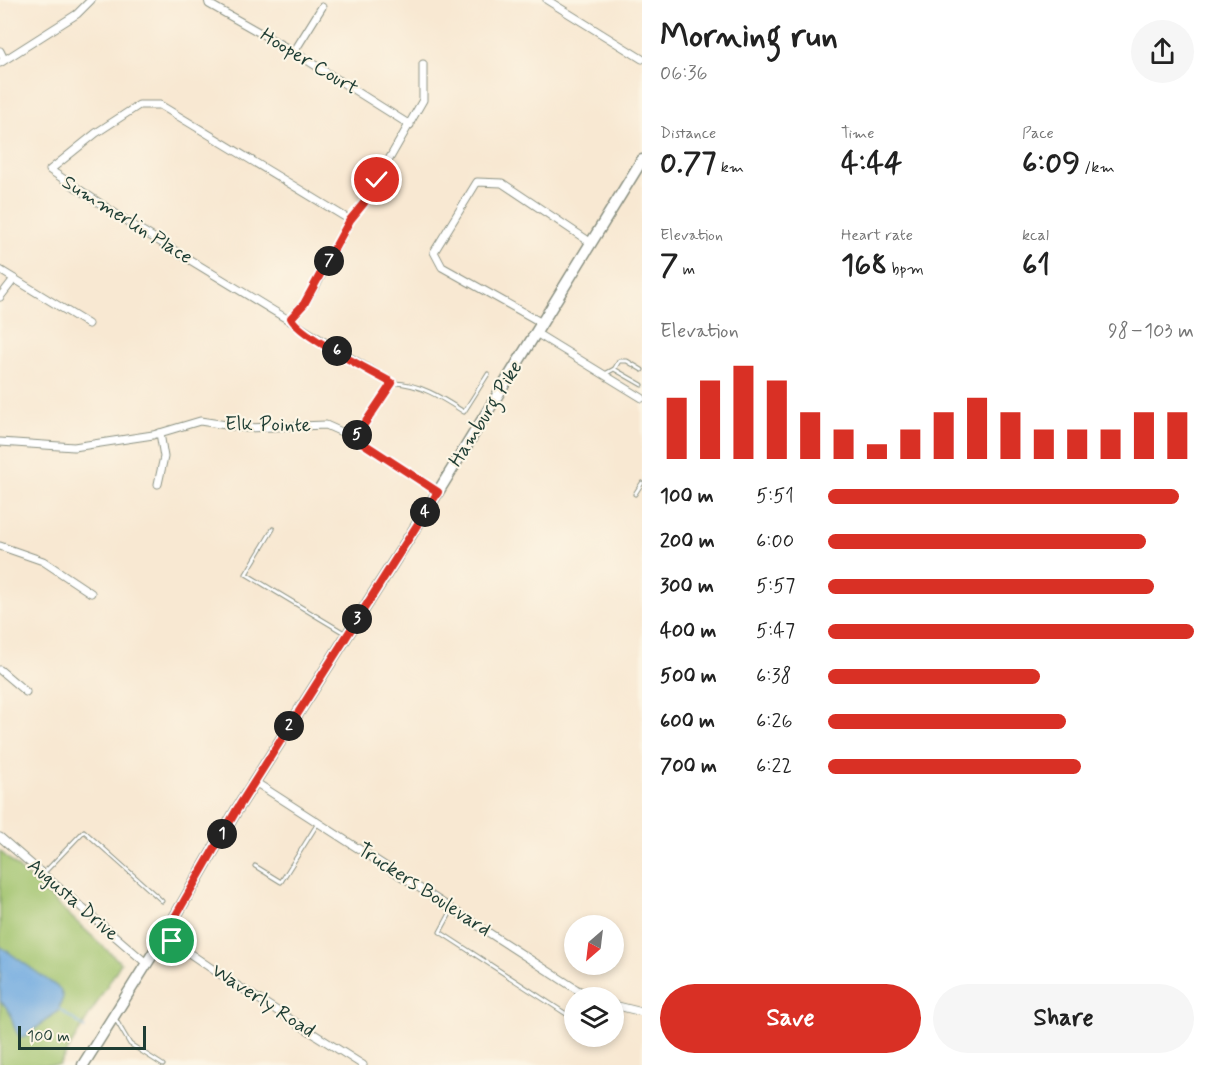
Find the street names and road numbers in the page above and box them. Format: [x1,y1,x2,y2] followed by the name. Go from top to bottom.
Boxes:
[255,22,363,102] street label: Hooper Court
[57,169,197,271] street label: Summerlin Place
[443,356,531,473] street label: Hamburg Pike
[225,411,311,439] street label: Elk Pointe
[352,837,496,943] street label: Truckers Boulevard
[21,853,125,947] street label: Augusta Drive
[206,957,320,1045] street label: Waverly Road

